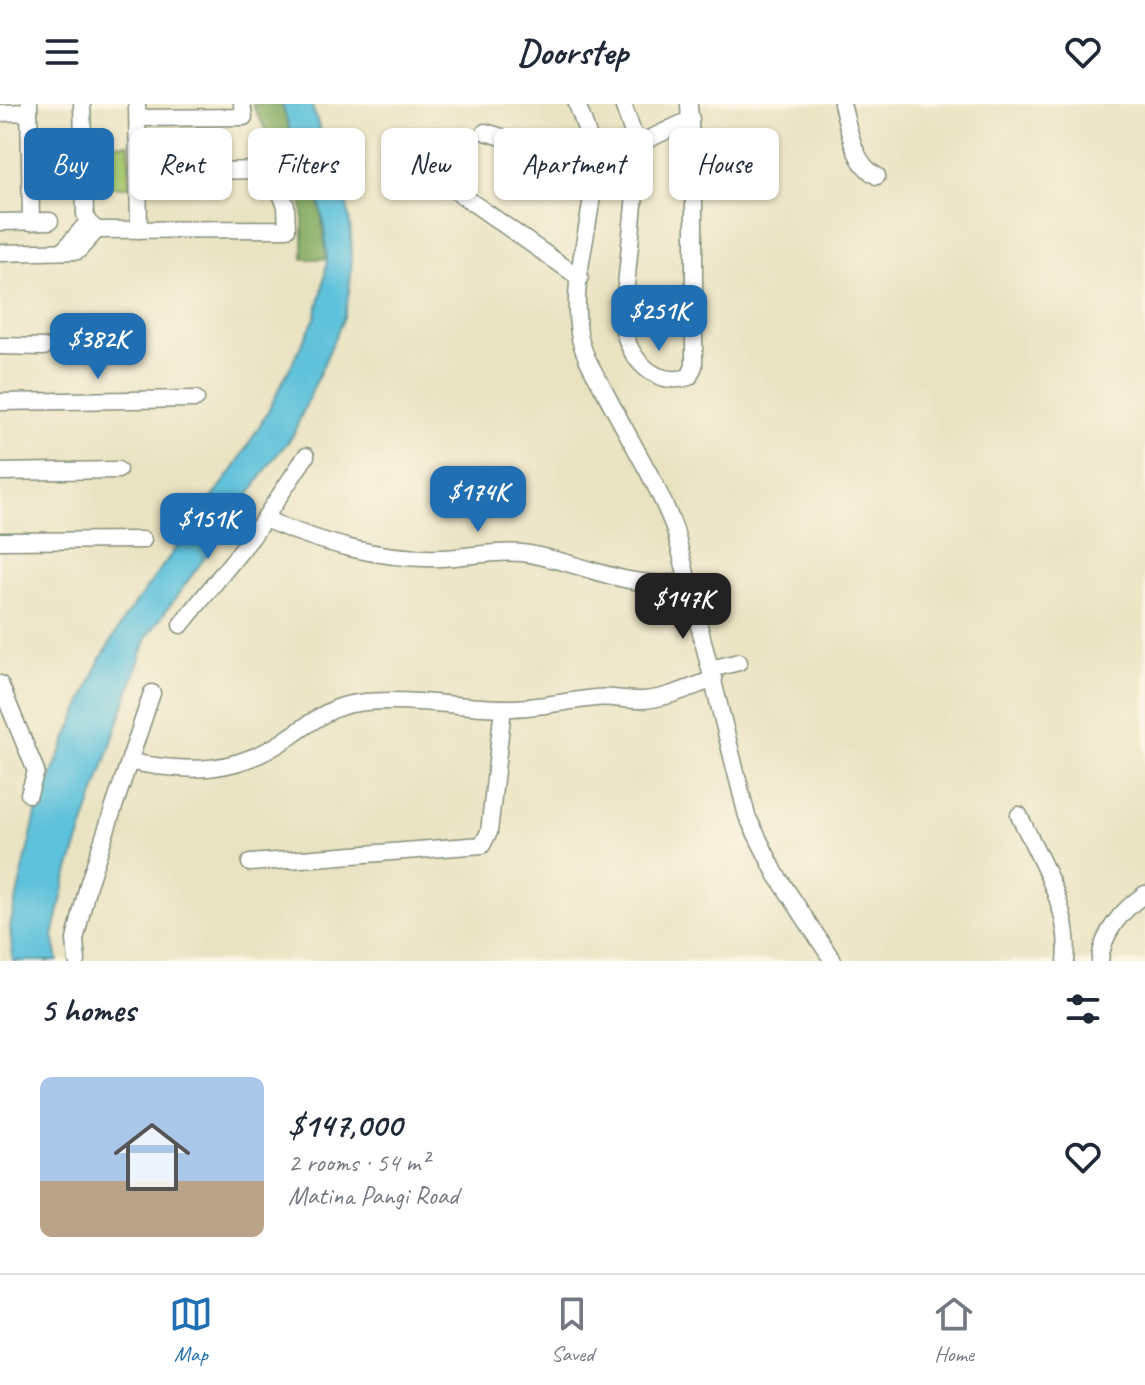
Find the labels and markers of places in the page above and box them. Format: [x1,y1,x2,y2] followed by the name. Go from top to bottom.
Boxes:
[603,285,715,353] pin: $251K
[42,313,154,381] pin: $382K
[422,466,534,534] pin: $174K
[152,493,264,561] pin: $151K
[627,573,739,641] pin: $147K

